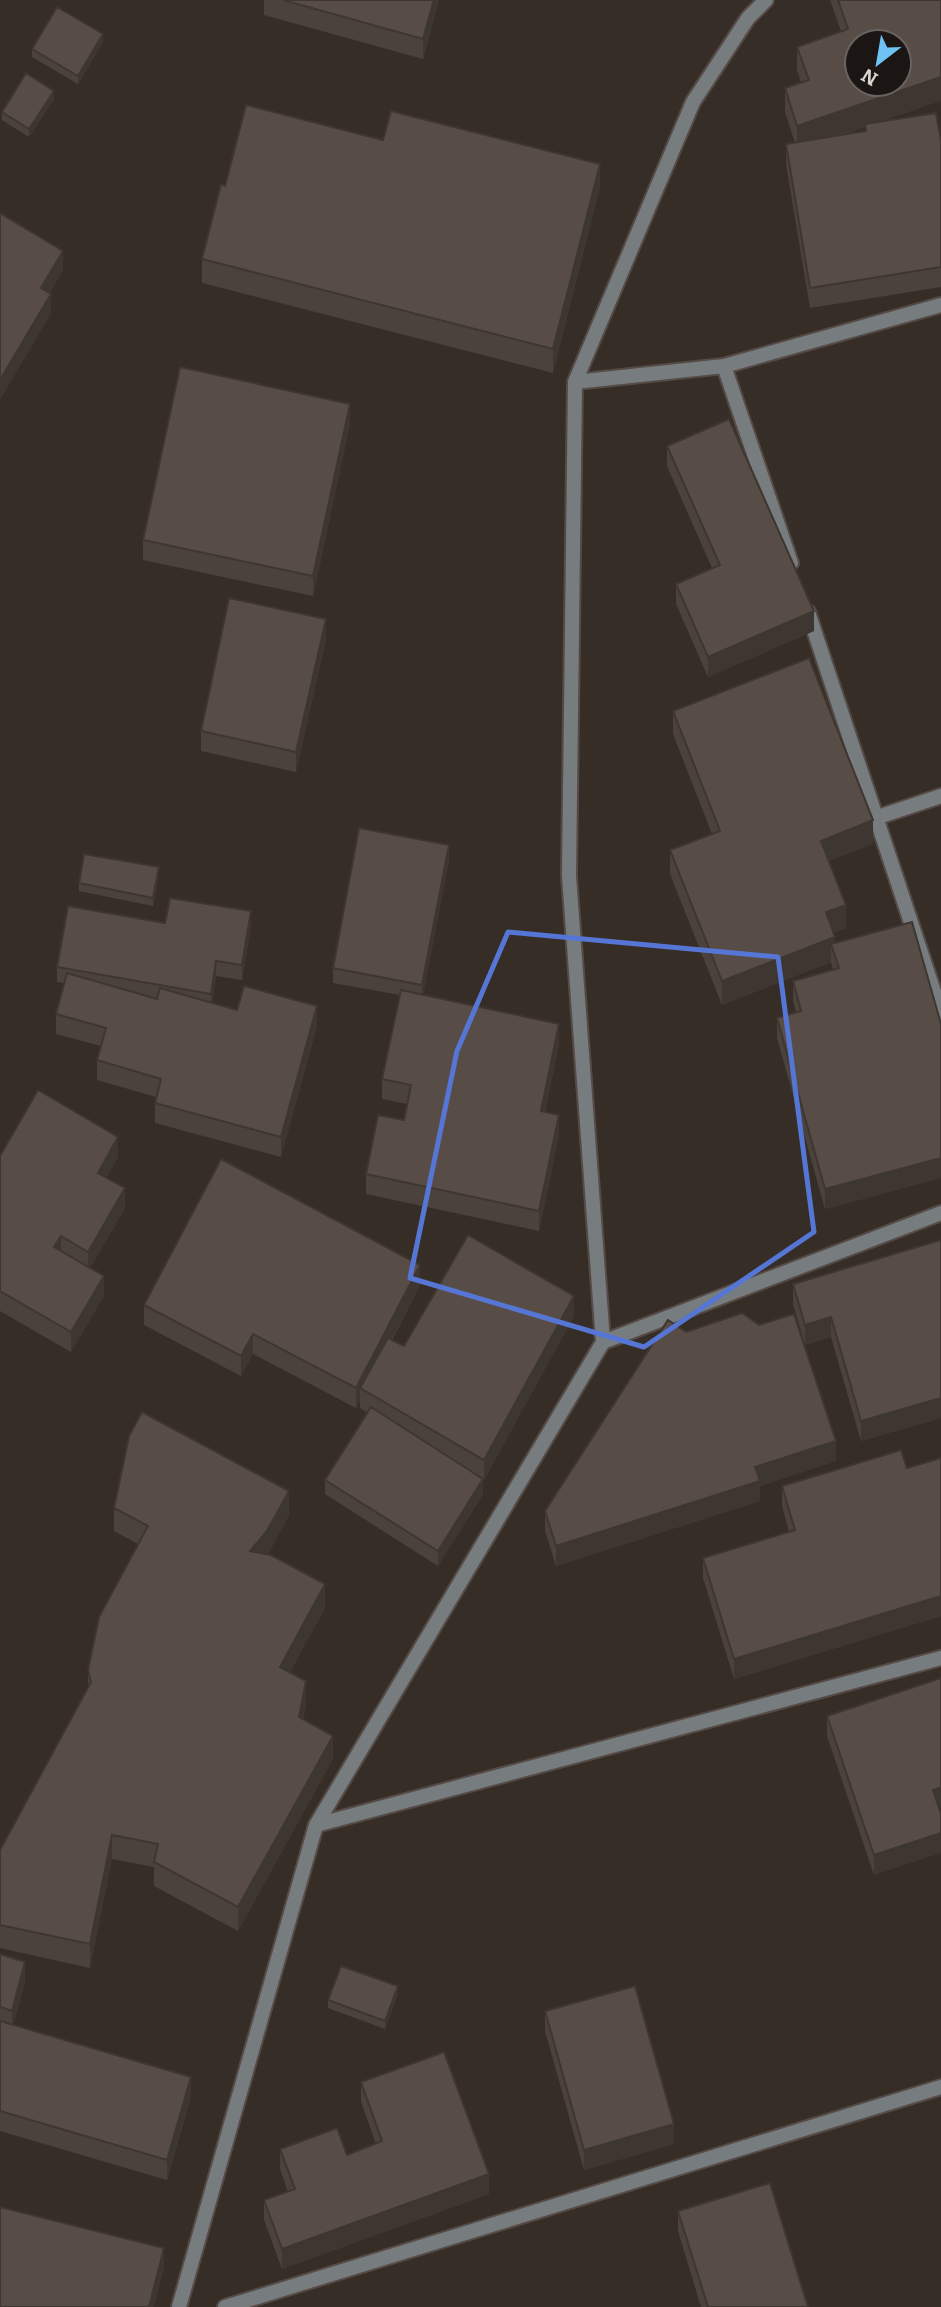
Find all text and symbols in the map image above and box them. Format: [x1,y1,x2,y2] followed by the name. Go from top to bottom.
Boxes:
[843,28,913,98] north arrow
[857,63,882,91] text: N

